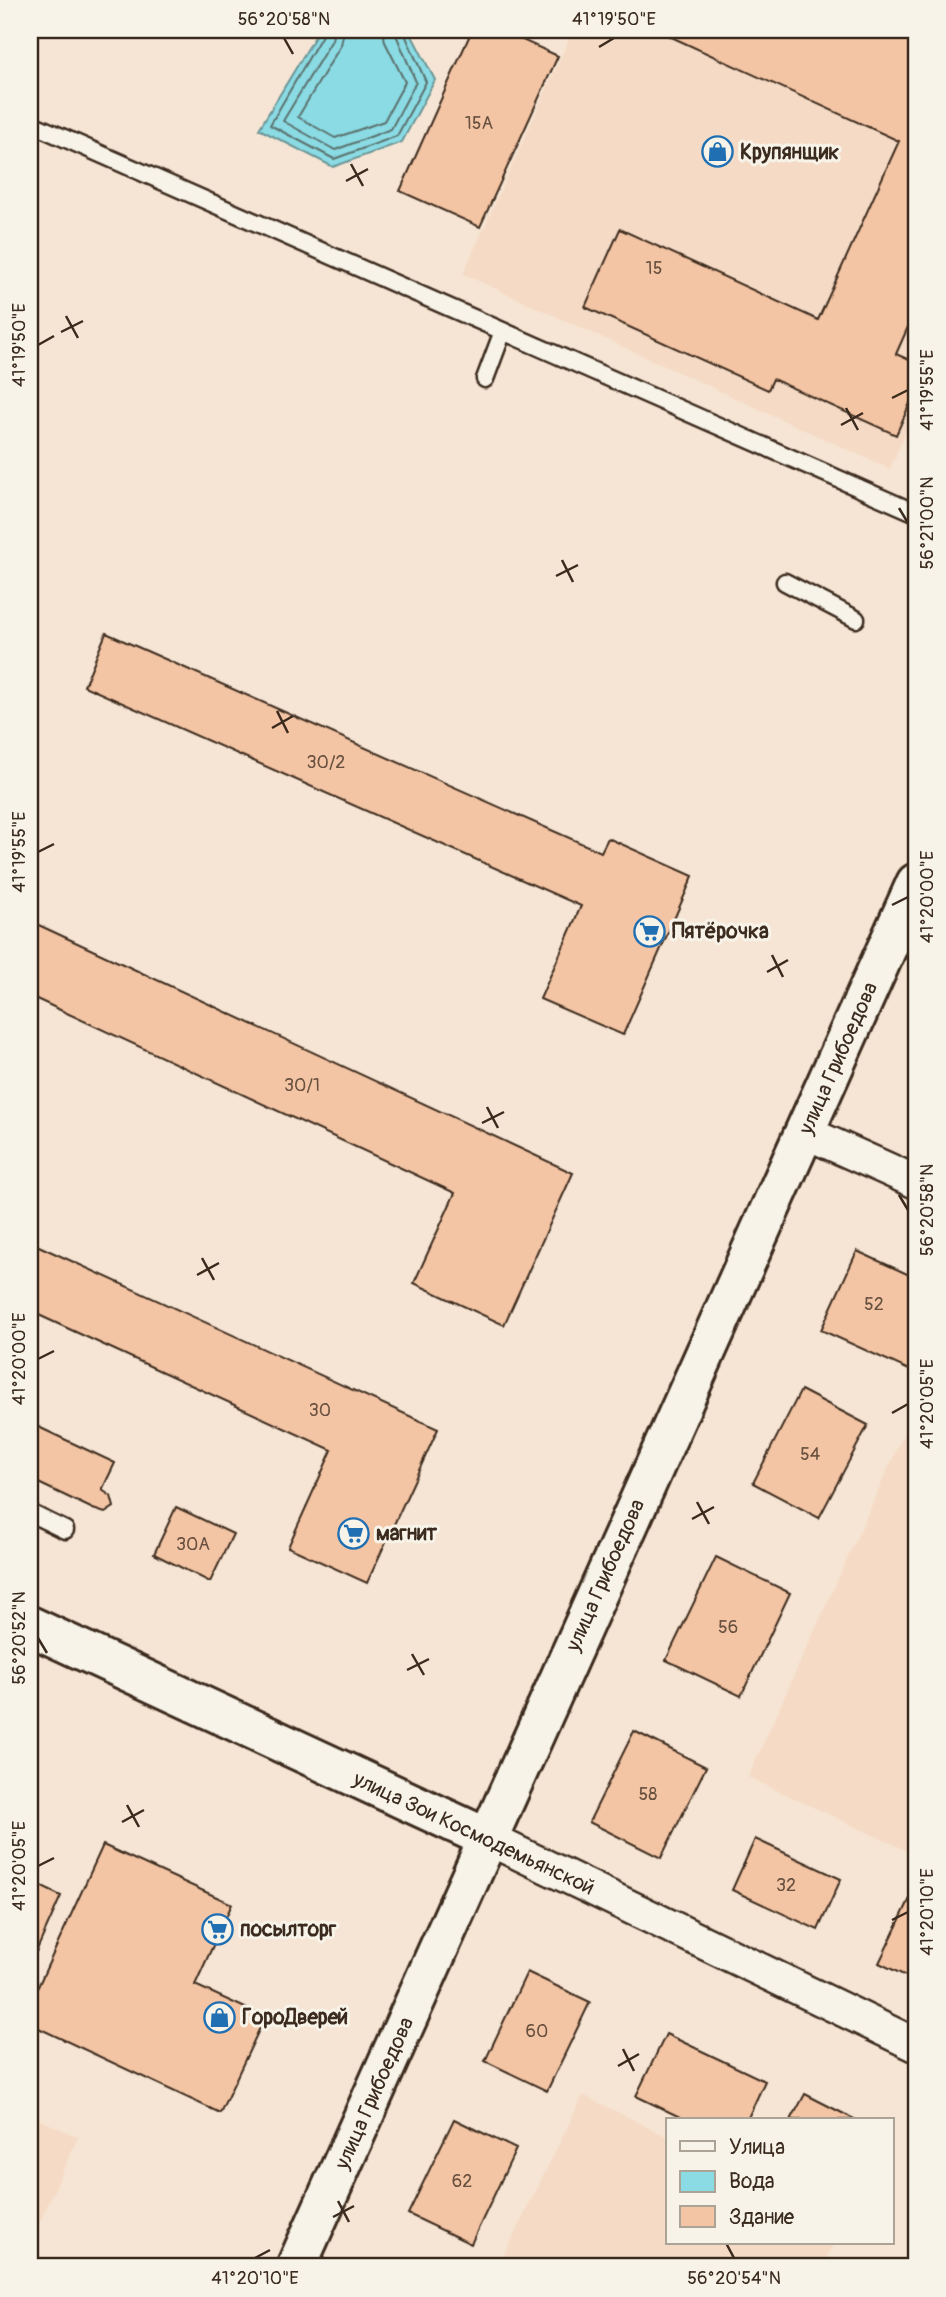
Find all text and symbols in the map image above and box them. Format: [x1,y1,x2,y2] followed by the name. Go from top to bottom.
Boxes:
[238,8,330,31] text: 56°20'58"N
[572,8,656,31] text: 41°19'50"E
[465,112,494,135] house number: 15А
[700,135,734,169] shop icon: Крупянщик
[740,139,839,166] place label: Крупянщик
[646,257,662,280] house number: 15
[8,303,31,387] text: 41°19'50"E
[916,349,939,431] text: 41°19'55"E
[916,477,939,569] text: 56°21'00"N
[307,751,345,774] house number: 30/2
[8,811,31,893] text: 41°19'55"E
[916,851,939,943] text: 41°20'00"E
[632,914,666,948] supermarket icon: Пятёрочка
[672,918,769,945] place label: Пятёрочка
[792,978,884,1139] street label: улица Грибоедова
[284,1074,320,1097] house number: 30/1
[916,1164,939,1256] text: 56°20'58"N
[864,1293,884,1316] house number: 52
[8,1313,31,1405] text: 41°20'00"E
[916,1359,939,1449] text: 41°20'05"E
[309,1399,331,1422] house number: 30
[800,1443,821,1466] house number: 54
[559,1495,651,1656] street label: улица Грибоедова
[336,1516,370,1550] supermarket icon: магнит
[376,1520,438,1547] place label: магнит
[176,1533,210,1556] house number: 30А
[8,1591,31,1685] text: 56°20'52"N
[718,1616,738,1639] house number: 56
[348,1765,599,1901] street label: улица Зои Космодемьянской
[639,1783,657,1806] house number: 58
[8,1821,31,1911] text: 41°20'05"E
[916,1868,939,1956] text: 41°20'10"E
[776,1874,796,1897] house number: 32
[200,1912,234,1946] supermarket icon: посылторг
[240,1916,337,1943] place label: посылторг
[202,2000,236,2034] shop icon: ГороДверей
[242,2004,348,2031] place label: ГороДверей
[328,2013,420,2174] street label: улица Грибоедова
[526,2020,548,2043] house number: 60
[666,2118,894,2244] legend
[729,2134,785,2161] text: Улица
[729,2168,775,2195] text: Вода
[452,2170,472,2193] house number: 62
[729,2204,795,2231] text: Здание
[211,2267,299,2290] text: 41°20'10"E
[687,2267,781,2290] text: 56°20'54"N

